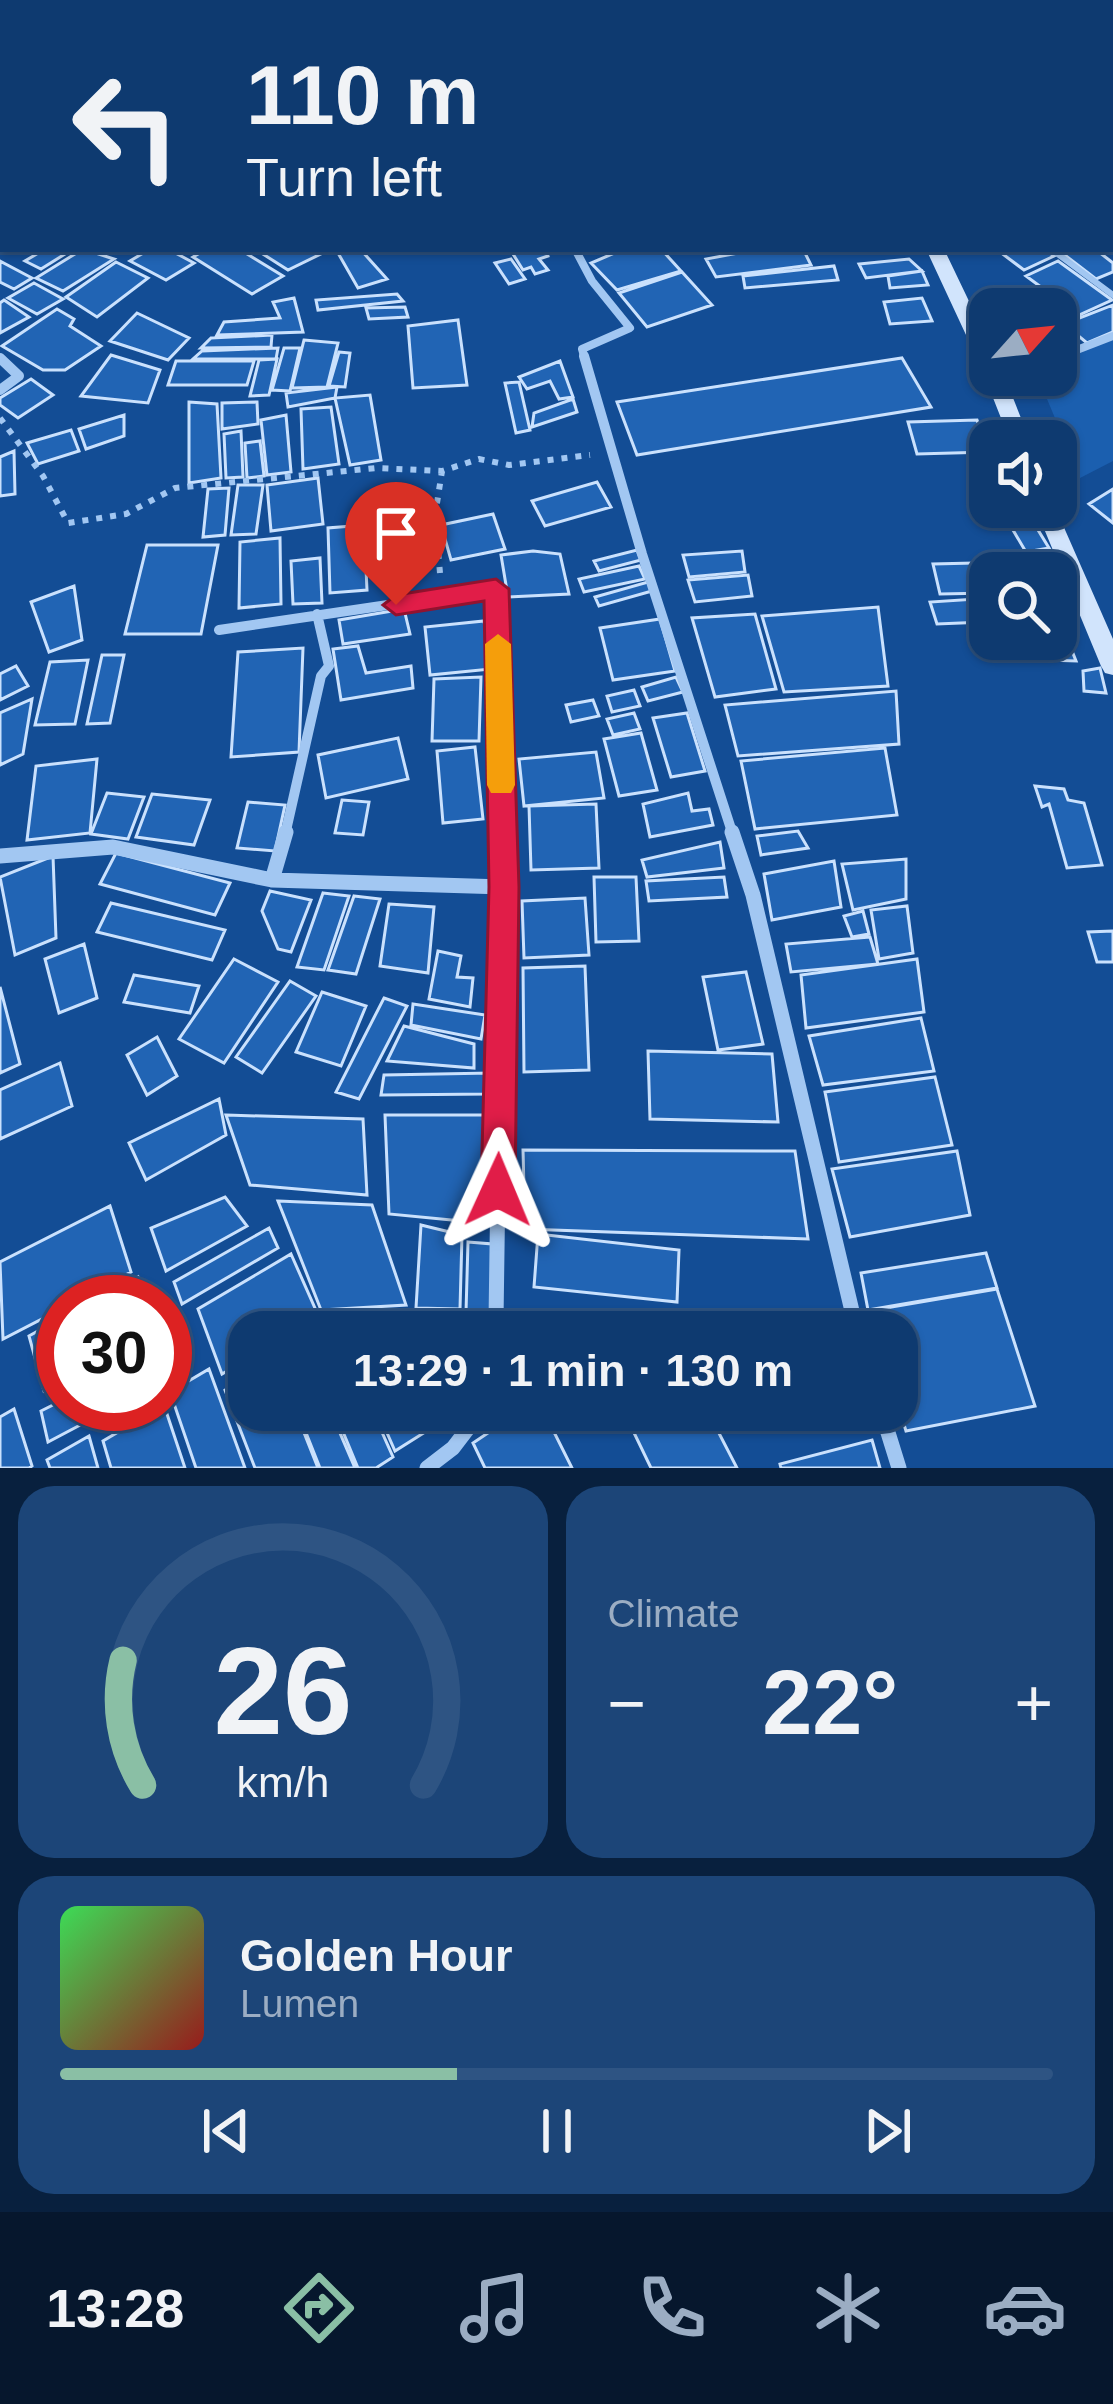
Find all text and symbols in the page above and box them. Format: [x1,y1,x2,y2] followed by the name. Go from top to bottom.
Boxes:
[48,48,204,204] icon: left
[246,48,480,142] text: 110 m
[246,147,442,207] text: Turn left
[969,288,1077,396] north arrow
[969,288,1077,660] map controls
[969,420,1077,528] button: sound
[345,482,447,605] pin
[363,500,429,566] icon: arrive
[969,552,1077,660] button: search
[435,1127,561,1253] position arrow
[36,1275,192,1431] speed limit sign: 30
[353,1345,793,1396] text: 13:29 · 1 min · 130 m
[608,1592,740,1635] text: Climate
[213,1621,352,1760] text: 26
[762,1653,898,1753] text: 22°
[608,1666,646,1740] text: −
[1014,1666,1053,1740] text: +
[236,1758,329,1806] text: km/h
[240,1930,512,1981] text: Golden Hour
[240,1982,359,2025] text: Lumen
[193,2098,259,2164] icon: previous
[524,2098,590,2164] icon: pause
[855,2098,921,2164] icon: next
[277,2266,361,2350] icon: directions
[453,2266,537,2350] icon: music
[630,2266,714,2350] icon: phone
[806,2266,890,2350] icon: climate
[983,2266,1067,2350] icon: car
[46,2278,184,2338] text: 13:28

